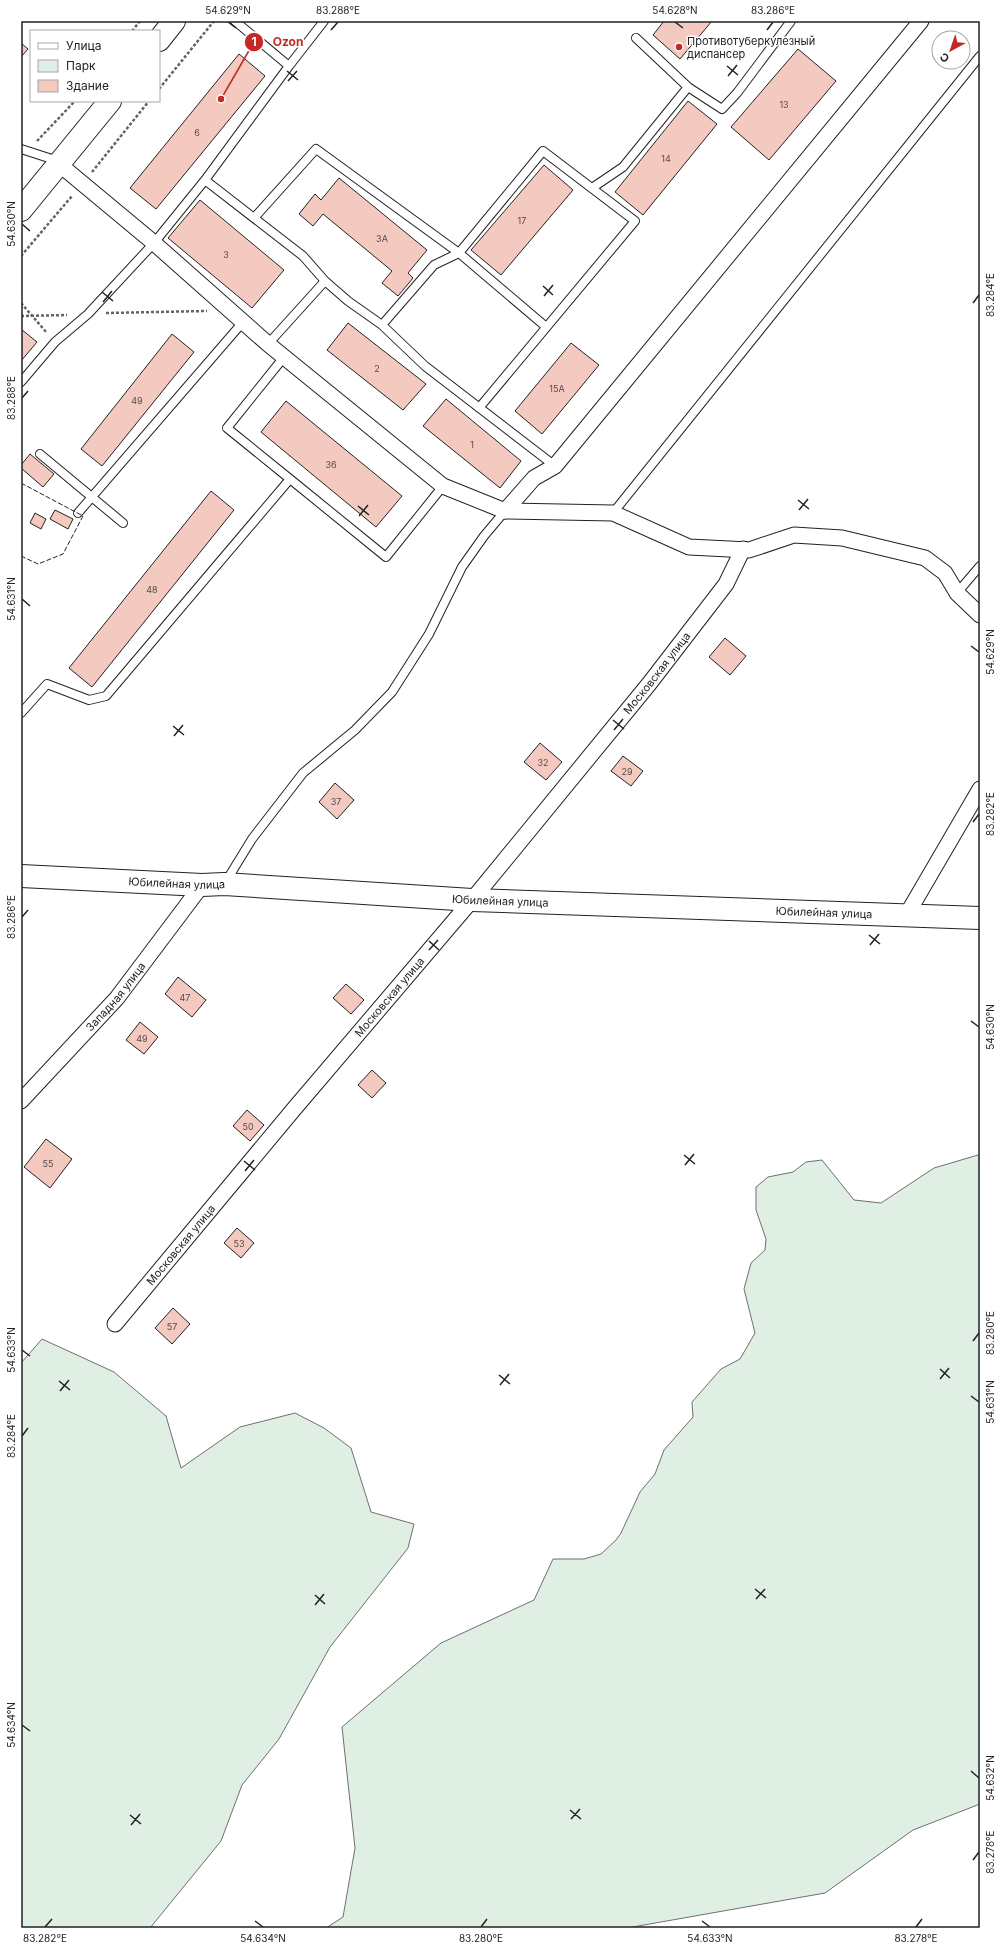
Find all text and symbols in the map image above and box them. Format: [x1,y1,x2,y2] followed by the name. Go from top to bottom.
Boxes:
[205,4,251,16] text: 54.629°N
[316,4,360,16] text: 83.288°E
[652,4,698,16] text: 54.628°N
[751,4,795,16] text: 83.286°E
[30,30,160,102] legend
[244,30,311,54] callout: Ozon
[931,30,971,70] north arrow
[251,34,257,49] text: 1
[273,34,303,49] text: Ozon
[687,34,815,61] place label: Противотуберкулезный диспансер
[66,38,101,53] text: Улица
[674,42,684,52] marker: Противотуберкулезный диспансер
[937,50,952,66] text: С
[66,58,96,73] text: Парк
[66,78,109,93] text: Здание
[779,99,789,110] house number: 13
[194,127,200,138] house number: 6
[661,153,671,164] house number: 14
[5,201,17,247] text: 54.630°N
[518,215,526,226] house number: 17
[376,233,388,244] house number: 3А
[223,249,229,260] house number: 3
[984,273,996,317] text: 83.284°E
[374,363,380,374] house number: 2
[5,376,17,420] text: 83.288°E
[549,383,565,394] house number: 15А
[131,395,143,406] house number: 49
[470,439,474,450] house number: 1
[325,459,337,470] house number: 36
[5,577,17,621] text: 54.631°N
[146,584,158,595] house number: 48
[620,629,693,717] street label: Московская улица
[984,629,996,675] text: 54.629°N
[537,757,549,768] house number: 32
[621,766,633,777] house number: 29
[984,792,996,836] text: 83.282°E
[331,796,341,807] house number: 37
[128,874,225,892] street label: Юбилейная улица
[451,892,549,910] street label: Юбилейная улица
[5,895,17,939] text: 83.286°E
[775,904,873,921] street label: Юбилейная улица
[352,954,427,1040] street label: Московская улица
[83,959,148,1034] street label: Западная улица
[180,992,190,1003] house number: 47
[984,1004,996,1050] text: 54.630°N
[136,1033,148,1044] house number: 49
[242,1121,254,1132] house number: 50
[43,1158,53,1169] house number: 55
[143,1202,218,1288] street label: Московская улица
[233,1238,245,1249] house number: 53
[984,1311,996,1355] text: 83.280°E
[167,1321,177,1332] house number: 57
[5,1327,17,1373] text: 54.633°N
[984,1380,996,1424] text: 54.631°N
[5,1414,17,1458] text: 83.284°E
[5,1702,17,1748] text: 54.634°N
[984,1755,996,1801] text: 54.632°N
[984,1830,996,1874] text: 83.278°E
[23,1932,67,1944] text: 83.282°E
[240,1932,286,1944] text: 54.634°N
[459,1932,503,1944] text: 83.280°E
[687,1932,733,1944] text: 54.633°N
[894,1932,938,1944] text: 83.278°E

